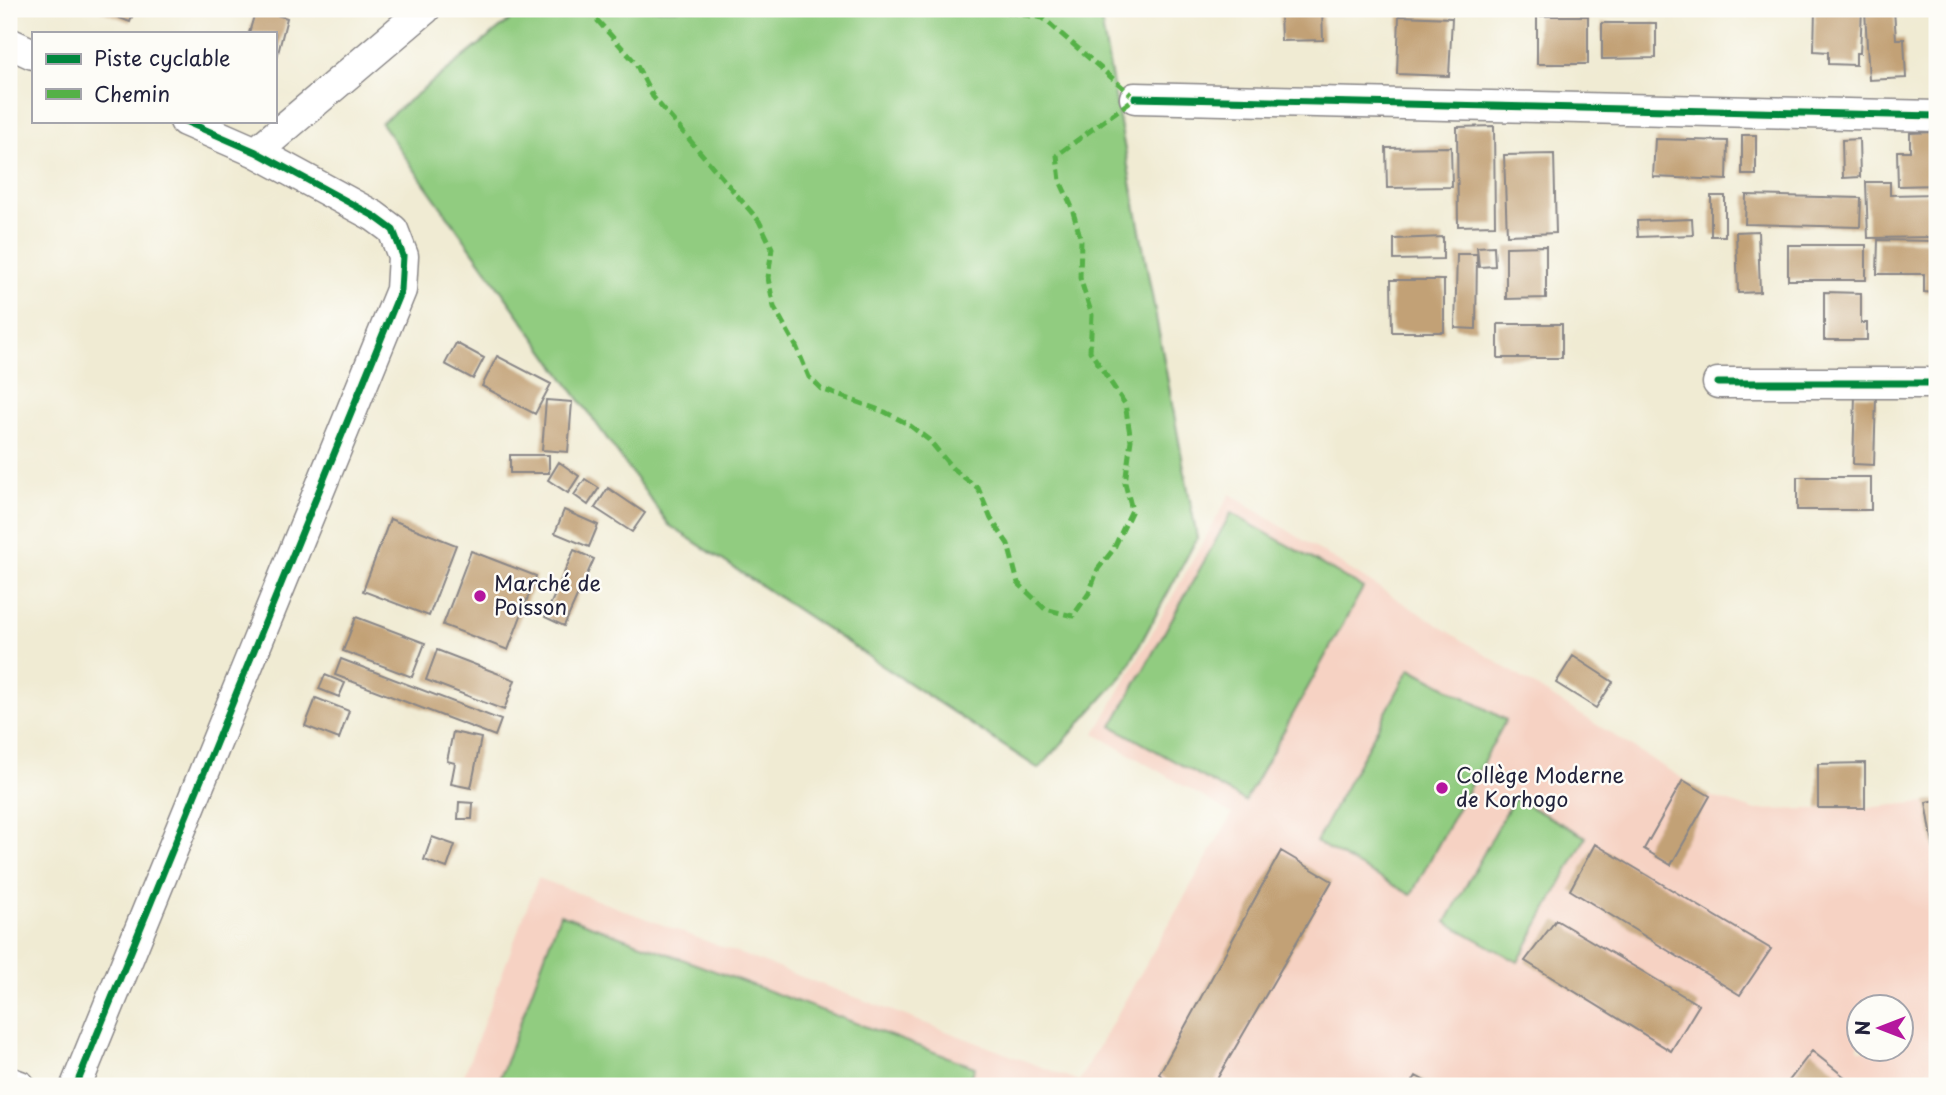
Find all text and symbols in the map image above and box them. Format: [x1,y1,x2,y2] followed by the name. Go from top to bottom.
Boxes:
[32,32,276,122] legend
[94,41,230,73] text: Piste cyclable
[94,77,170,109] text: Chemin
[494,566,601,622] place label: Marché de Poisson
[472,588,488,604] marker: Marché de Poisson
[1456,758,1624,814] place label: Collège Moderne de Korhogo
[1434,780,1450,796] marker: Collège Moderne de Korhogo
[1844,993,1914,1064] north arrow
[1848,1020,1876,1036] text: N

